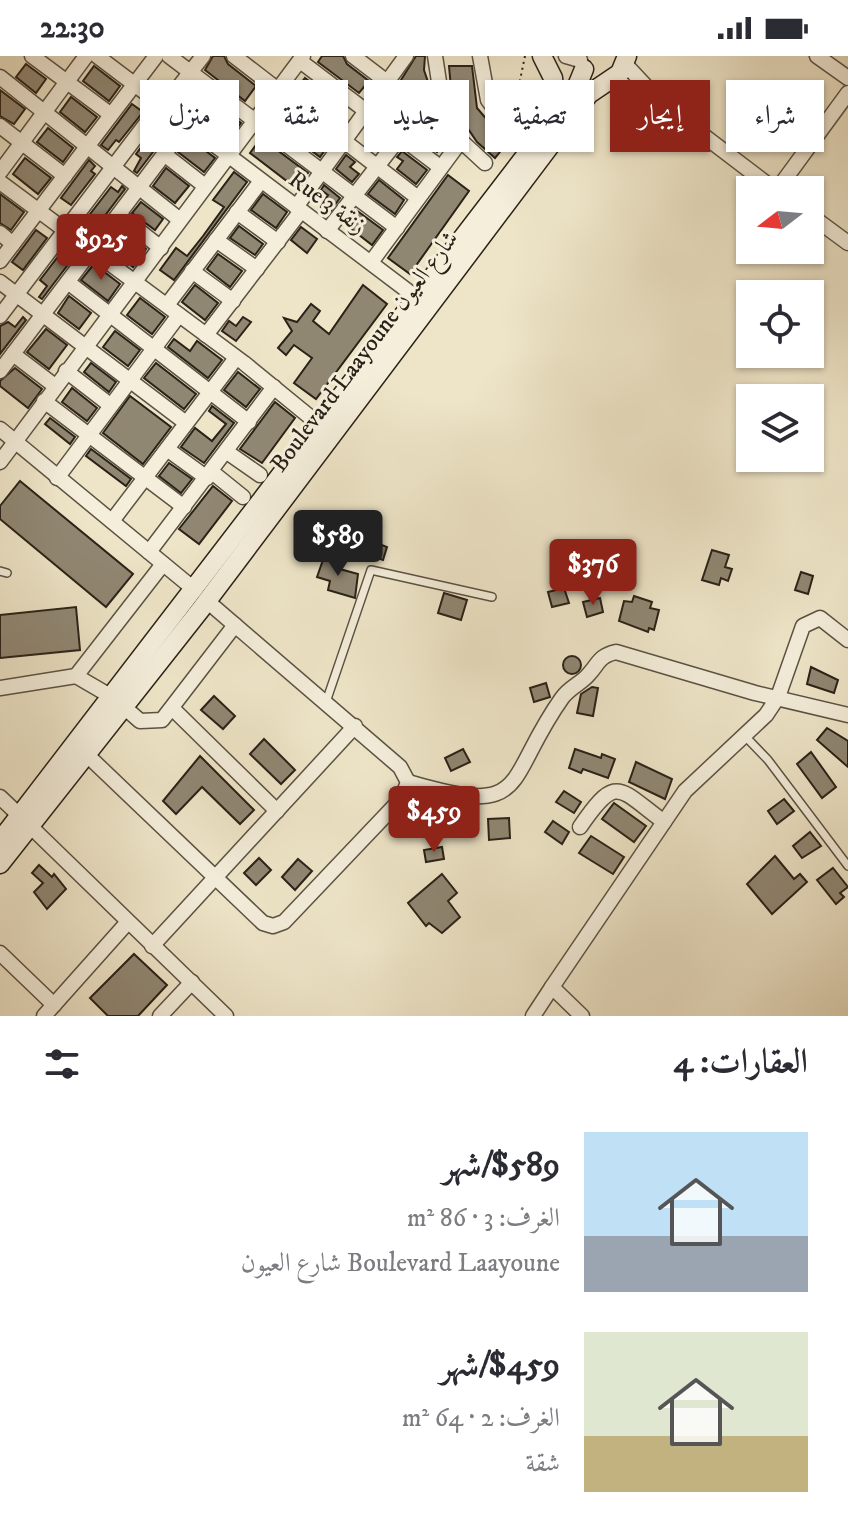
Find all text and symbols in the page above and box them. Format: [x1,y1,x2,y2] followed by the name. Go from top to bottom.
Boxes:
[40,10,105,47] text: 22:30
[140,80,239,152] chip: منزل
[255,80,348,152] chip: شقة
[364,80,469,152] chip: جديد
[485,80,594,152] chip: تصفية
[610,80,710,152] chip: إيجار
[726,80,824,152] chip: شراء
[283,165,372,241] street label: Rue 3 زنقة
[736,176,824,264] north arrow
[736,176,824,472] map controls
[54,214,148,282] pin: $925
[75,223,127,256] text: $925
[264,225,469,481] street label: Boulevard Laayoune شارع العيون
[736,280,824,368] button: locate
[736,384,824,472] button: layers
[291,510,385,578] pin: $589
[311,519,365,552] text: $589
[546,539,640,607] pin: $376
[567,548,619,581] text: $376
[387,786,481,854] pin: $459
[407,795,461,828] text: $459
[673,1041,808,1083] text: العقارات: 4
[40,1042,84,1086] icon: filters
[442,1144,560,1186] text: $589/شهر
[648,1164,744,1260] icon: home
[407,1202,560,1235] text: الغرف: 3 · 86 m²
[241,1247,560,1280] text: Boulevard Laayoune شارع العيون
[440,1344,560,1386] text: $459/شهر
[648,1364,744,1460] icon: home
[402,1402,560,1435] text: الغرف: 2 · 64 m²
[526,1447,560,1480] text: شقة

